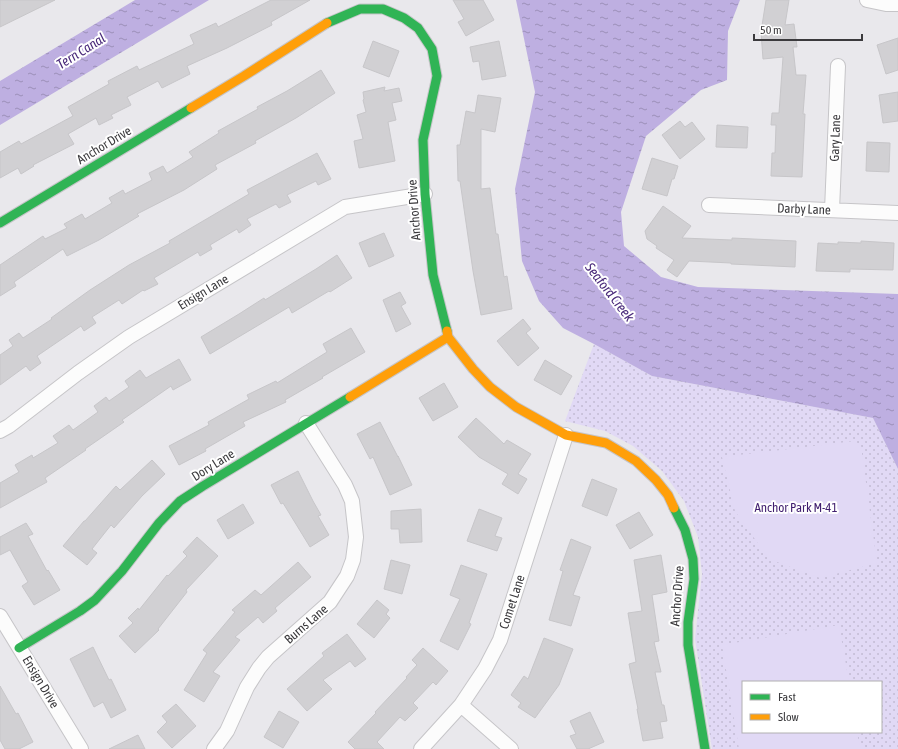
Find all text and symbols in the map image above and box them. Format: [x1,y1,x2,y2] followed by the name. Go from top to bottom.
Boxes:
[754,16,862,42] scale bar
[760,23,782,37] text: 50 m
[54,30,109,72] water label: Tern Canal
[827,114,843,162] street label: Gary Lane
[74,123,134,167] street label: Anchor Drive
[404,179,424,241] street label: Anchor Drive
[777,201,831,217] street label: Darby Lane
[582,259,638,325] water label: Seaford Creek
[175,271,231,313] street label: Ensign Lane
[189,446,237,484] street label: Dory Lane
[754,500,838,515] park label: Anchor Park M-41
[667,565,687,627] street label: Anchor Drive
[496,573,528,631] street label: Comet Lane
[281,601,331,647] street label: Burns Lane
[20,653,62,711] street label: Ensign Drive
[742,681,882,733] legend
[778,690,796,704] text: Fast
[778,710,799,724] text: Slow

